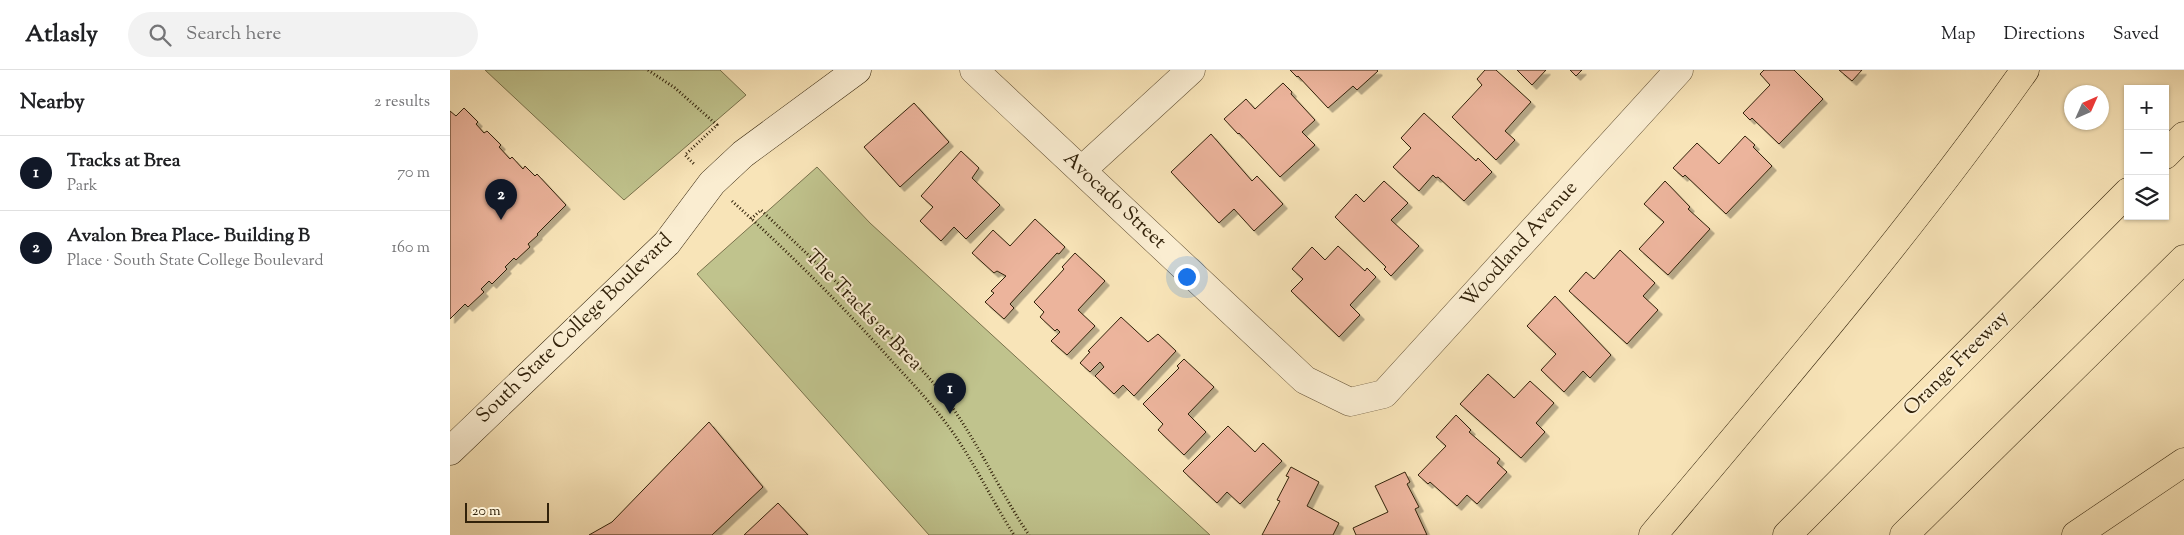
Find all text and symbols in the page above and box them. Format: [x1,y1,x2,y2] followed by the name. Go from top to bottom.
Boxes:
[128,12,478,57] search box
[25,18,98,52] text: Atlasly
[146,21,174,49] icon: search
[186,21,281,48] text: Search here
[1941,22,1976,48] text: Map
[2004,22,2085,48] text: Directions
[2113,22,2159,48] text: Saved
[2064,85,2109,130] north arrow
[2124,85,2169,220] map controls
[2124,85,2169,130] button: +
[20,88,85,118] text: Nearby
[374,91,430,114] text: 2 results
[2124,130,2169,175] button: −
[1056,145,1172,257] street label: Avocado Street
[67,148,181,175] text: Tracks at Brea
[33,162,39,185] text: 1
[397,162,430,185] text: 70 m
[67,175,98,198] text: Park
[1455,175,1585,315] street label: Woodland Avenue
[2124,175,2169,220] button: layers
[485,179,517,220] pin: 2
[67,223,310,250] text: Avalon Brea Place- Building B
[470,227,680,431] street label: South State College Boulevard
[32,237,40,260] text: 2
[392,237,430,260] text: 160 m
[797,244,929,378] street label: The Tracks at Brea
[67,250,324,273] text: Place · South State College Boulevard
[1174,264,1200,290] your location
[1898,305,2016,423] street label: Orange Freeway
[934,373,966,414] pin: 1
[465,500,549,523] scale bar
[472,502,501,522] text: 20 m

